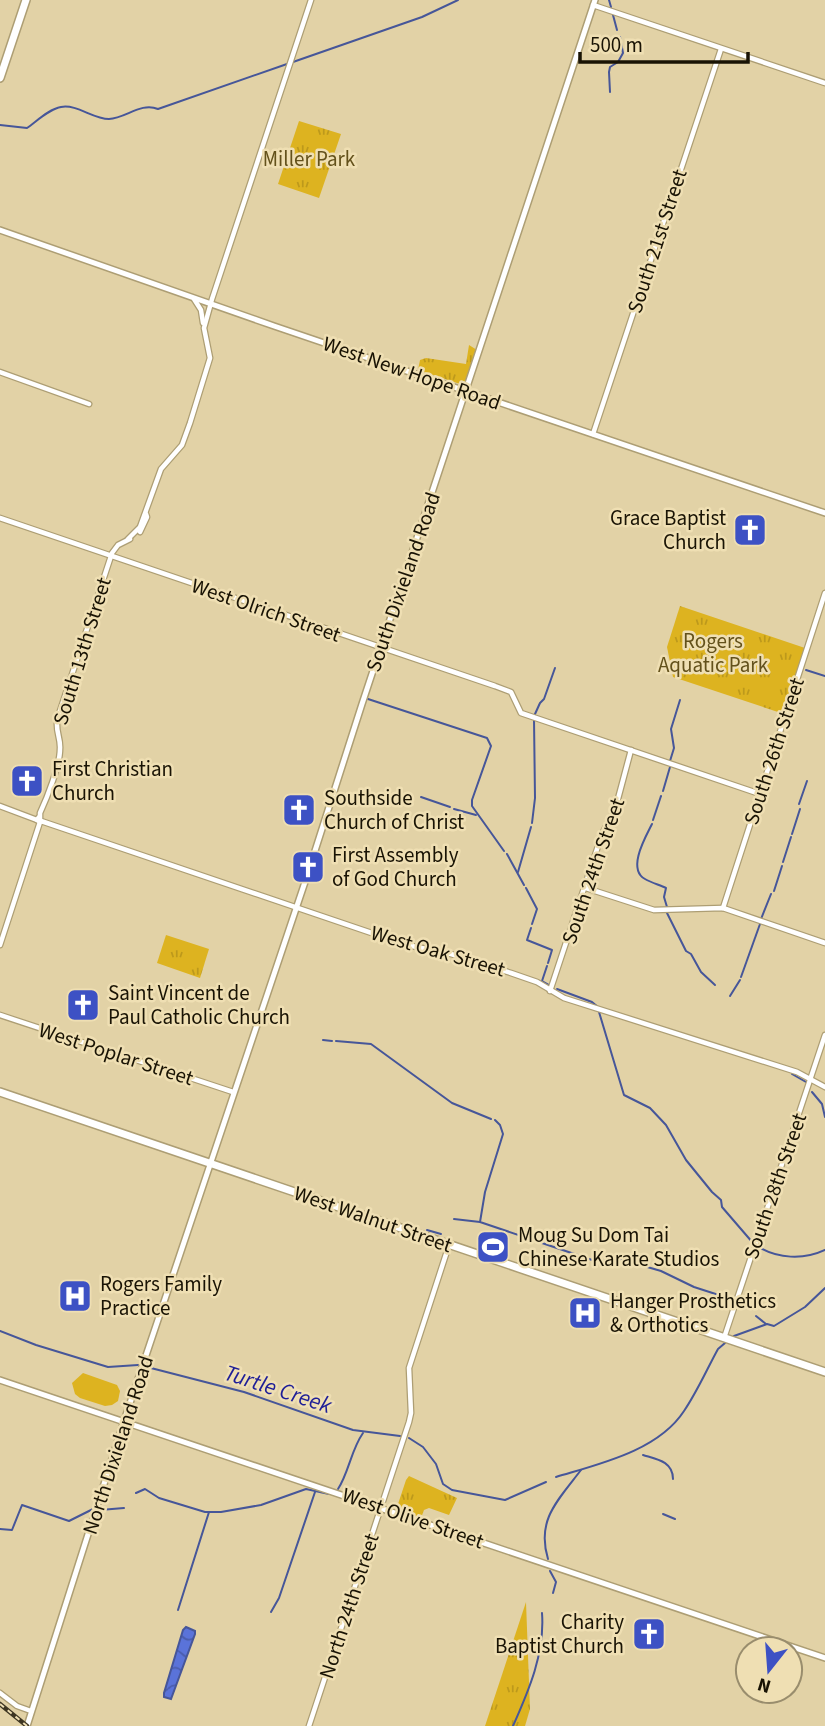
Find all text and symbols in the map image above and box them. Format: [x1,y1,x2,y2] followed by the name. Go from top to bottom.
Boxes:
[580,21,748,65] scale bar
[590,30,643,60] text: 500 m
[263,144,356,174] park label: Miller Park
[620,165,694,317] street label: South 21st Street
[319,328,505,418] street label: West New Hope Road
[358,488,448,676] street label: South Dixieland Road
[610,503,726,557] place label: Grace Baptist Church
[731,511,769,549] church icon: Grace Baptist Church
[187,570,345,650] street label: West Olrich Street
[45,573,119,729] street label: South 13th Street
[658,626,769,680] park label: Rogers Aquatic Park
[736,674,812,828] street label: South 26th Street
[52,754,173,808] place label: First Christian Church
[8,762,46,800] church icon: First Christian Church
[324,783,464,837] place label: Southside Church of Christ
[280,791,318,829] church icon: Southside Church of Christ
[554,794,632,948] street label: South 24th Street
[332,840,459,894] place label: First Assembly of God Church
[289,848,327,886] church icon: First Assembly of God Church
[367,918,509,984] street label: West Oak Street
[108,978,290,1032] place label: Saint Vincent de Paul Catholic Church
[64,986,102,1024] church icon: Saint Vincent de Paul Catholic Church
[35,1015,197,1093] street label: West Poplar Street
[736,1109,814,1263] street label: South 28th Street
[290,1178,456,1260] street label: West Walnut Street
[518,1220,720,1274] place label: Moug Su Dom Tai Chinese Karate Studios
[474,1228,512,1266] sports icon: Moug Su Dom Tai Chinese Karate Studios
[100,1269,222,1323] place label: Rogers Family Practice
[56,1277,94,1315] hospital icon: Rogers Family Practice
[610,1286,776,1340] place label: Hanger Prosthetics & Orthotics
[566,1294,604,1332] hospital icon: Hanger Prosthetics & Orthotics
[75,1352,161,1538] street label: North Dixieland Road
[220,1356,337,1422] water label: Turtle Creek
[338,1480,488,1556] street label: West Olive Street
[311,1529,387,1683] street label: North 24th Street
[495,1607,624,1661] place label: Charity Baptist Church
[630,1615,668,1653] church icon: Charity Baptist Church
[734,1635,804,1705] north arrow
[754,1670,774,1700] text: N

